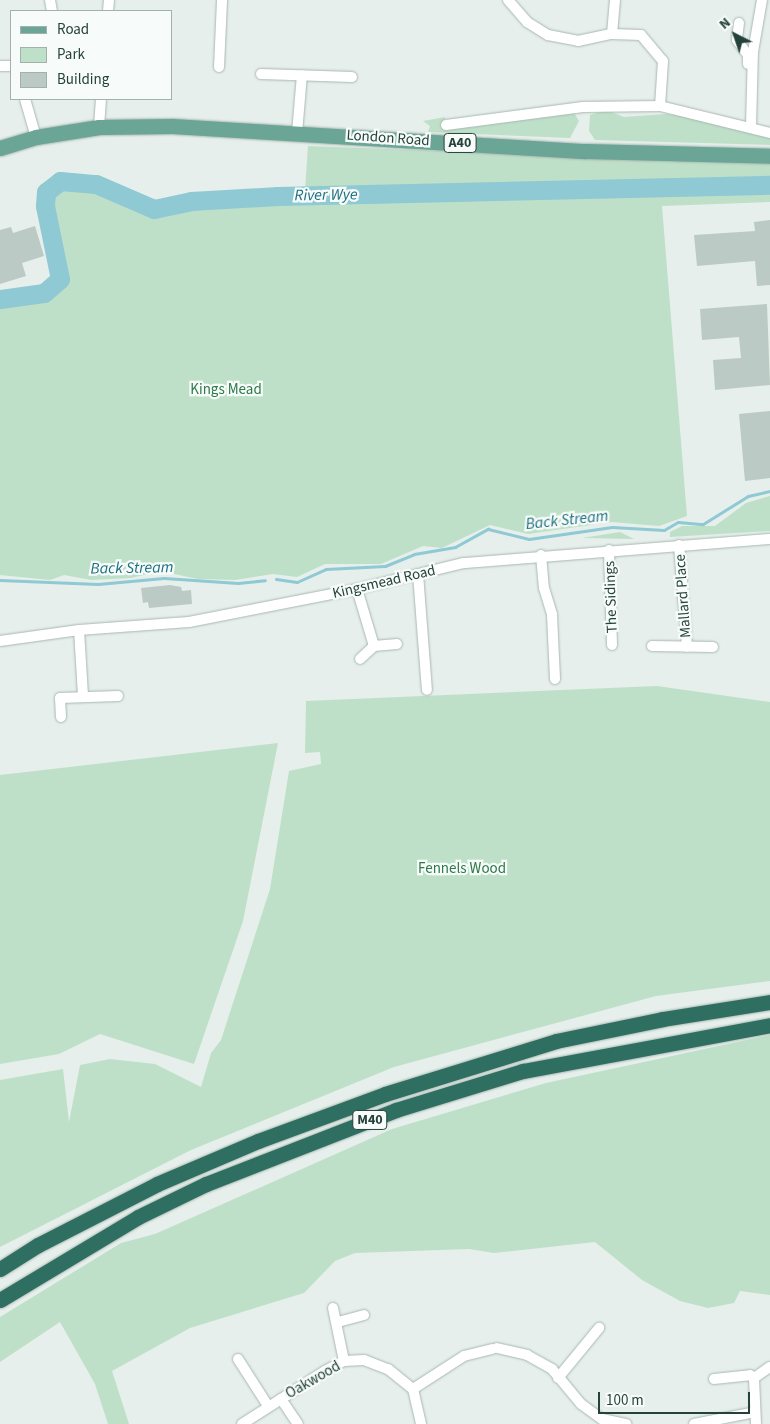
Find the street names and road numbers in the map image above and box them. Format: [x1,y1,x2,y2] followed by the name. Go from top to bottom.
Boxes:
[346,126,430,150] street label: London Road
[442,132,478,154] road number: A40
[671,554,695,638] street label: Mallard Place
[331,561,437,603] street label: Kingsmead Road
[601,561,621,633] street label: The Sidings
[351,1108,389,1132] road number: M40
[282,1357,344,1403] street label: Oakwood

